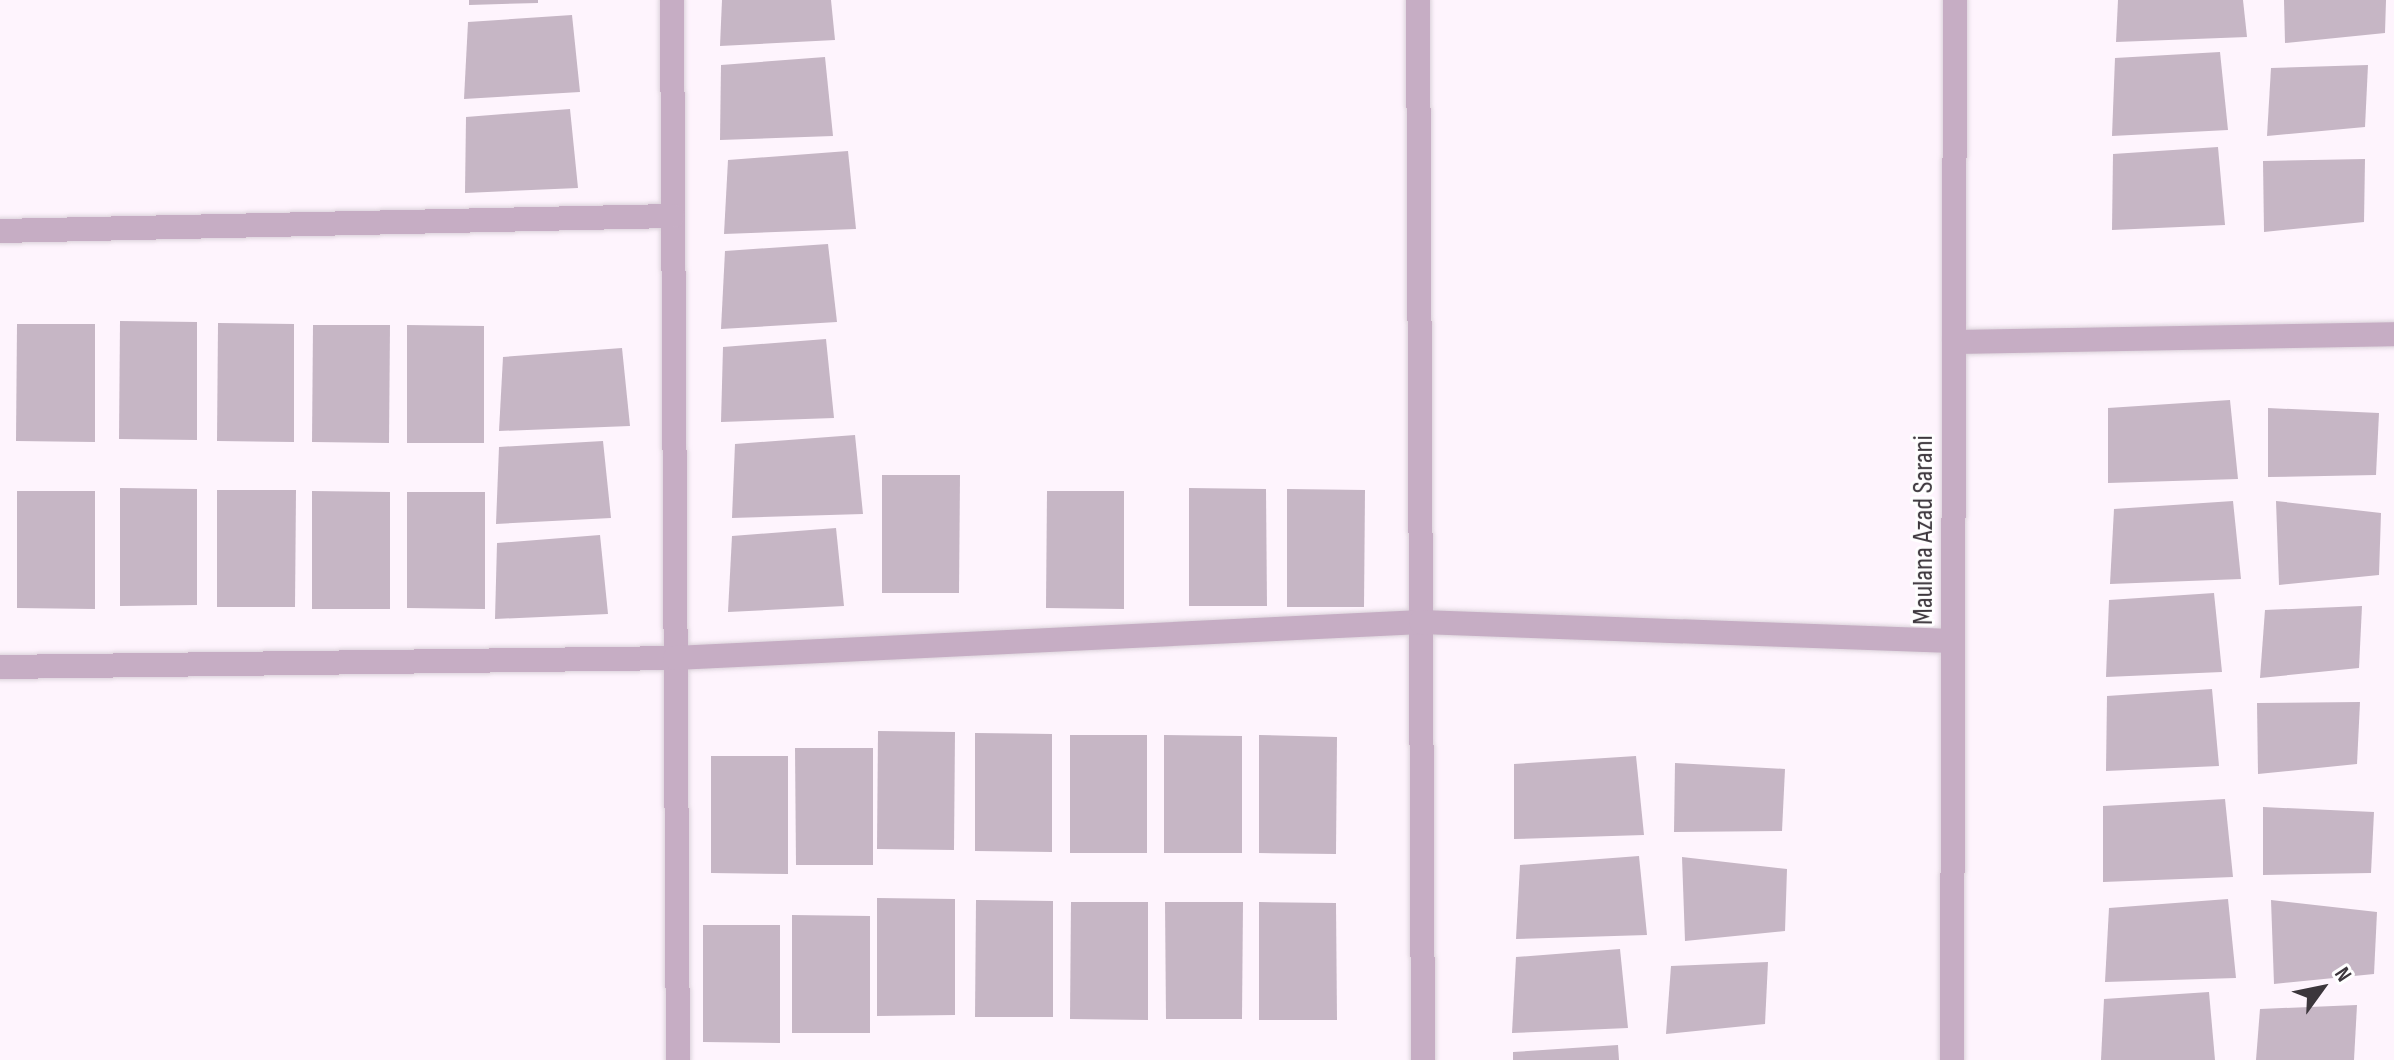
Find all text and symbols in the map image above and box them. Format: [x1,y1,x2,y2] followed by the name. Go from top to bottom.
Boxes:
[1907,435,1941,625] street label: Maulana Azad Sarani
[2282,948,2362,1028] north arrow
[2328,962,2357,987] text: N

